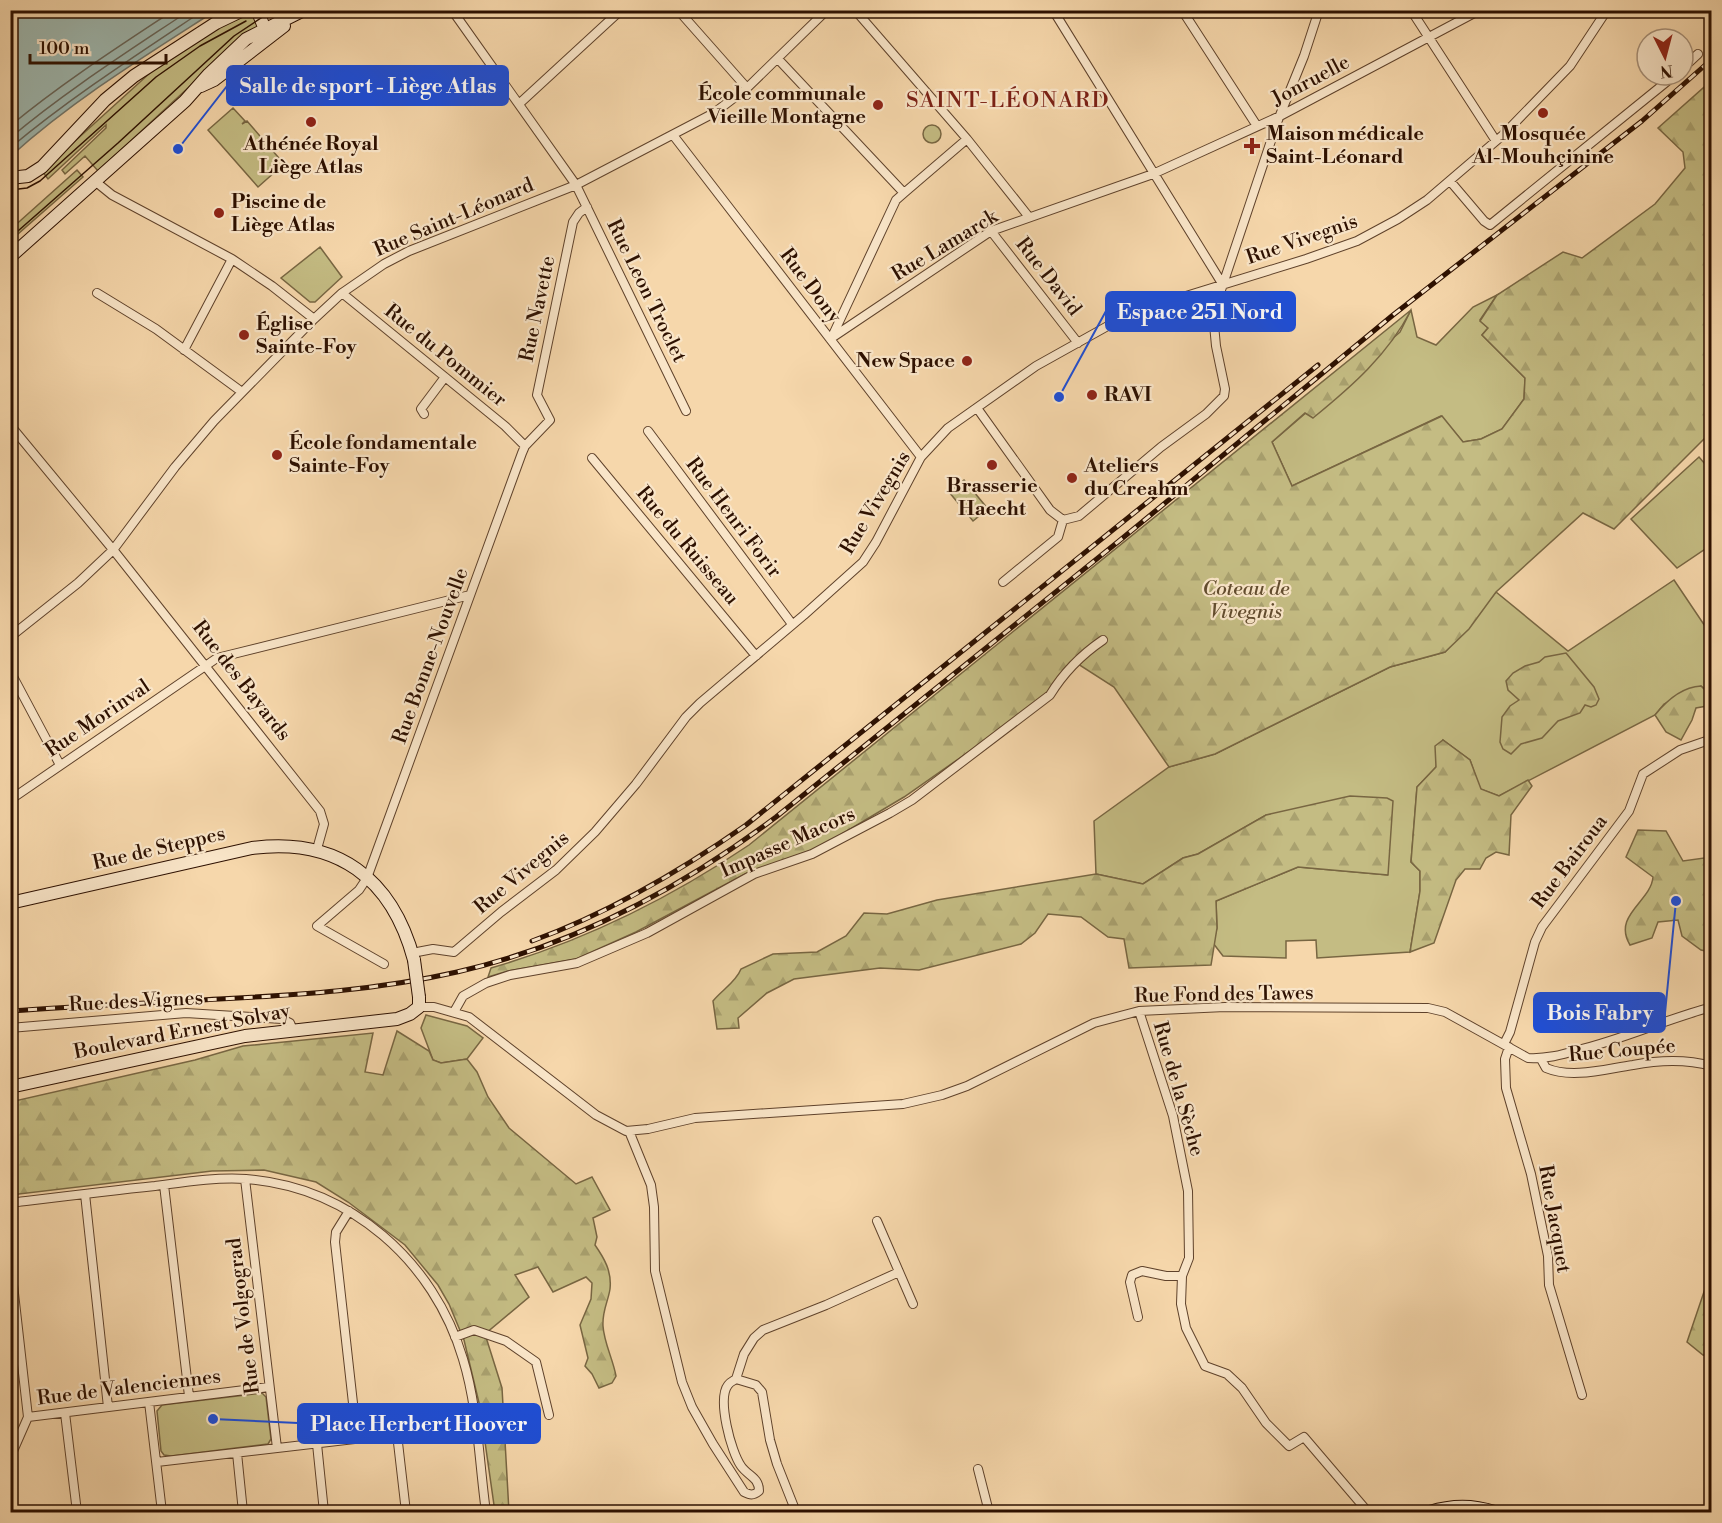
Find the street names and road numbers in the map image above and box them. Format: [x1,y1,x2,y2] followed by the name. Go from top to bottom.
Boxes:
[1267,50,1354,112] street label: Jonruelle
[370,173,538,263] street label: Rue Saint-Léonard
[887,204,1004,287] street label: Rue Lamarck
[1243,209,1361,271] street label: Rue Vivegnis
[601,215,691,367] street label: Rue Leon Troclet
[1010,233,1087,322] street label: Rue David
[774,243,847,329] street label: Rue Dony
[515,254,561,364] street label: Rue Navette
[379,299,512,413] street label: Rue du Pommier
[835,447,917,559] street label: Rue Vivegnis
[680,453,787,584] street label: Rue Henri Forir
[630,482,744,611] street label: Rue du Ruisseau
[388,565,474,747] street label: Rue Bonne-Nouvelle
[186,616,296,746] street label: Rue des Bayards
[41,675,155,763] street label: Rue Morinval
[717,802,859,884] street label: Impasse Macors
[1526,809,1614,914] street label: Rue Bairoua
[90,822,228,876] street label: Rue de Steppes
[469,826,575,920] street label: Rue Vivegnis
[1134,981,1314,1009] street label: Rue Fond des Tawes
[68,986,204,1018] street label: Rue des Vignes
[71,999,293,1065] street label: Boulevard Ernest Solvay
[1147,1019,1209,1159] street label: Rue de la Sèche
[1567,1034,1677,1068] street label: Rue Coupée
[1532,1163,1576,1275] street label: Rue Jacquet
[222,1236,266,1396] street label: Rue de Volgograd
[36,1364,222,1412] street label: Rue de Valenciennes

